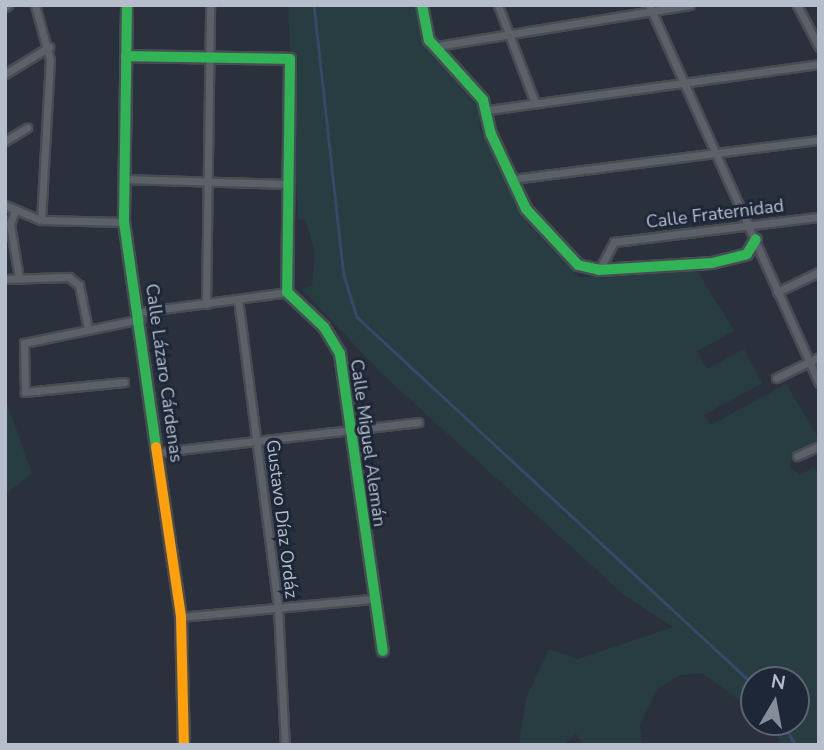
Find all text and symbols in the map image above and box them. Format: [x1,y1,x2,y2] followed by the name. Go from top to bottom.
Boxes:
[645,195,785,233] street label: Calle Fraternidad
[141,282,187,464] street label: Calle Lázaro Cárdenas
[346,358,390,528] street label: Calle Miguel Alemán
[262,438,302,600] street label: Gustavo Díaz Ordáz
[740,666,810,736] north arrow
[769,668,788,696] text: N

